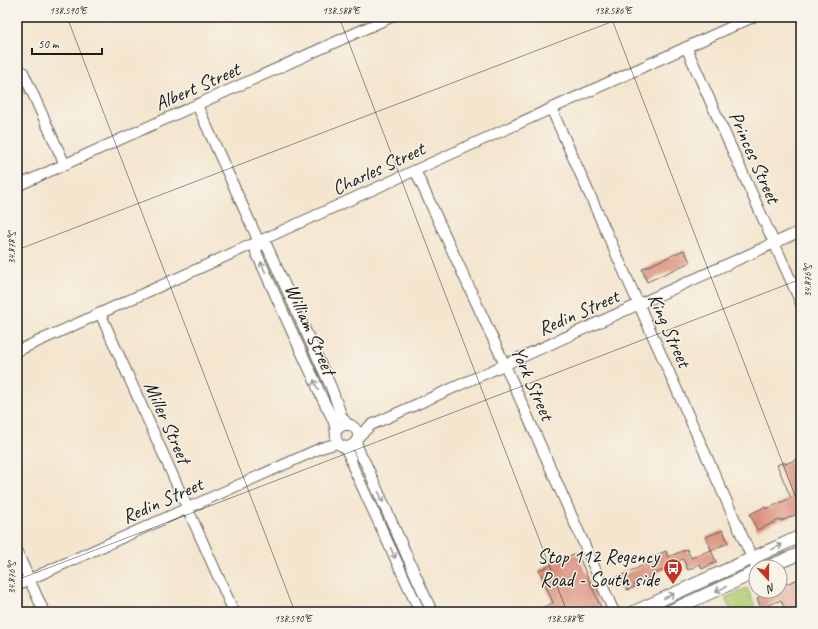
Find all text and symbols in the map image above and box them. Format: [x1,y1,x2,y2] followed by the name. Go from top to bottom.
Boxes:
[49,4,88,17] text: 138.590°E
[322,4,361,17] text: 138.588°E
[594,4,633,17] text: 138.586°E
[32,30,102,56] scale bar
[38,36,60,52] text: 50 m
[151,56,246,116] street label: Albert Street
[723,107,787,209] street label: Princes Street
[328,135,431,201] street label: Charles Street
[5,230,18,264] text: 34.878°S
[259,261,266,273] one-way arrow
[801,263,814,297] text: 34.876°S
[279,280,343,382] street label: William Street
[534,283,625,341] street label: Redin Street
[642,289,698,373] street label: King Street
[505,342,561,426] street label: York Street
[138,377,198,470] street label: Miller Street
[312,380,320,392] one-way arrow
[118,471,209,529] street label: Redin Street
[378,491,385,503] one-way arrow
[770,543,782,550] one-way arrow
[537,544,661,592] place label: Stop 112 Regency Road - South side
[390,547,397,559] one-way arrow
[662,557,684,585] bus stop icon: Stop 112 Regency Road - South side
[748,559,788,599] north arrow
[5,560,18,594] text: 34.876°S
[764,581,777,597] text: N
[715,586,727,593] one-way arrow
[663,592,675,599] one-way arrow
[274,612,313,625] text: 138.590°E
[546,612,585,625] text: 138.588°E

